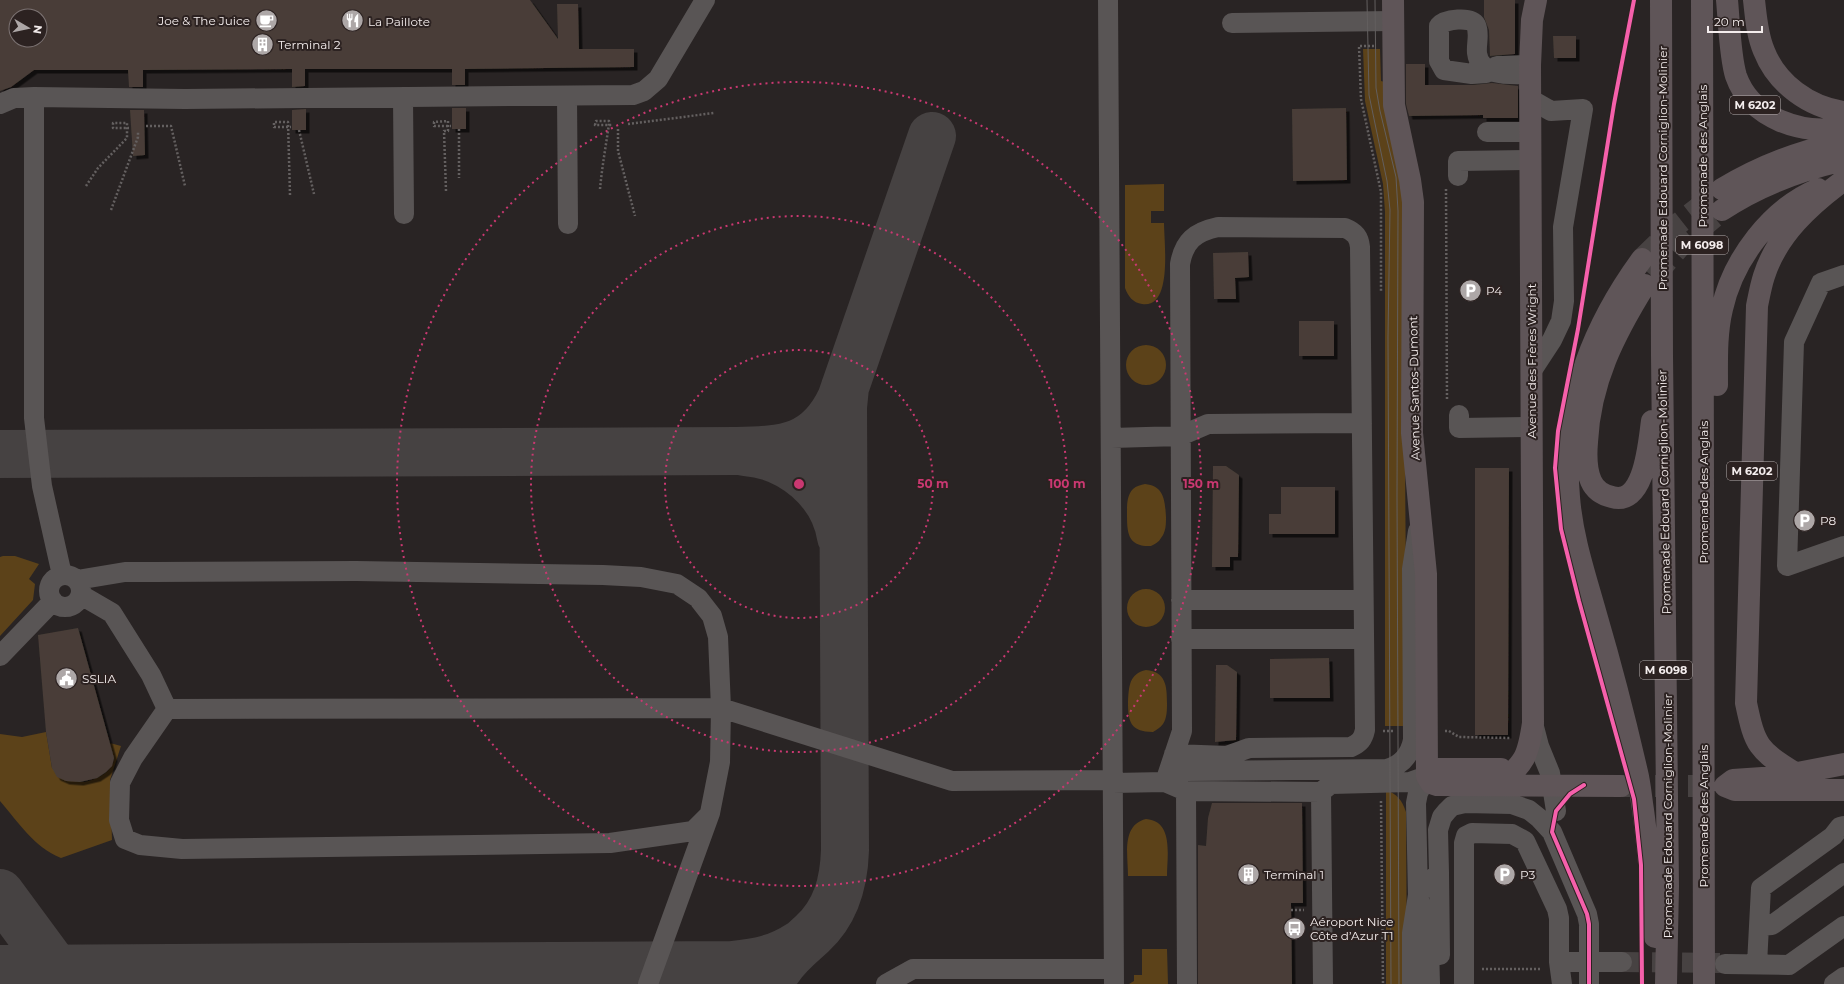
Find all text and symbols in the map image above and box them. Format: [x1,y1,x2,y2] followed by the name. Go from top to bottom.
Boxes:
[253,7,279,33] cafe icon: Joe & The Juice
[8,8,48,48] north arrow
[340,8,366,34] restaurant icon: La Paillote
[1708,8,1762,34] scale bar
[157,13,250,28] place label: Joe & The Juice
[368,14,430,29] place label: La Paillote
[1714,14,1745,29] text: 20 m
[30,24,45,35] text: N
[250,31,276,57] building icon: Terminal 2
[278,37,341,52] place label: Terminal 2
[1655,46,1670,290] street label: Promenade Edouard Corniglion-Molinier
[1695,84,1710,227] street label: Promenade des Anglais
[1730,96,1780,114] road number: M 6202
[1676,236,1728,254] road number: M 6098
[1458,277,1484,303] parking icon: P4
[1486,283,1502,298] place label: P4
[1524,283,1539,439] street label: Avenue des Frères Wright
[1405,315,1423,461] street label: Avenue Santos-Dumont
[1654,369,1674,614] street label: Promenade Edouard Corniglion-Molinier
[1696,420,1711,563] street label: Promenade des Anglais
[1727,462,1777,480] road number: M 6202
[917,476,949,491] text: 50 m
[1049,476,1085,491] text: 100 m
[1183,476,1219,491] text: 150 m
[792,477,806,491] centre of rings
[1792,507,1818,533] parking icon: P8
[1820,513,1837,528] place label: P8
[1640,661,1692,679] road number: M 6098
[54,665,80,691] public building icon: SSLIA
[82,671,116,686] place label: SSLIA
[1660,694,1675,938] street label: Promenade Edouard Corniglion-Molinier
[1696,744,1711,887] street label: Promenade des Anglais
[1235,861,1261,887] building icon: Terminal 1
[1492,861,1518,887] parking icon: P3
[1264,867,1324,882] place label: Terminal 1
[1520,867,1535,882] place label: P3
[1310,914,1394,943] place label: Aéroport Nice Côte d’Azur T1
[1281,915,1307,941] bus stop icon: Aéroport Nice Côte d’Azur T1

